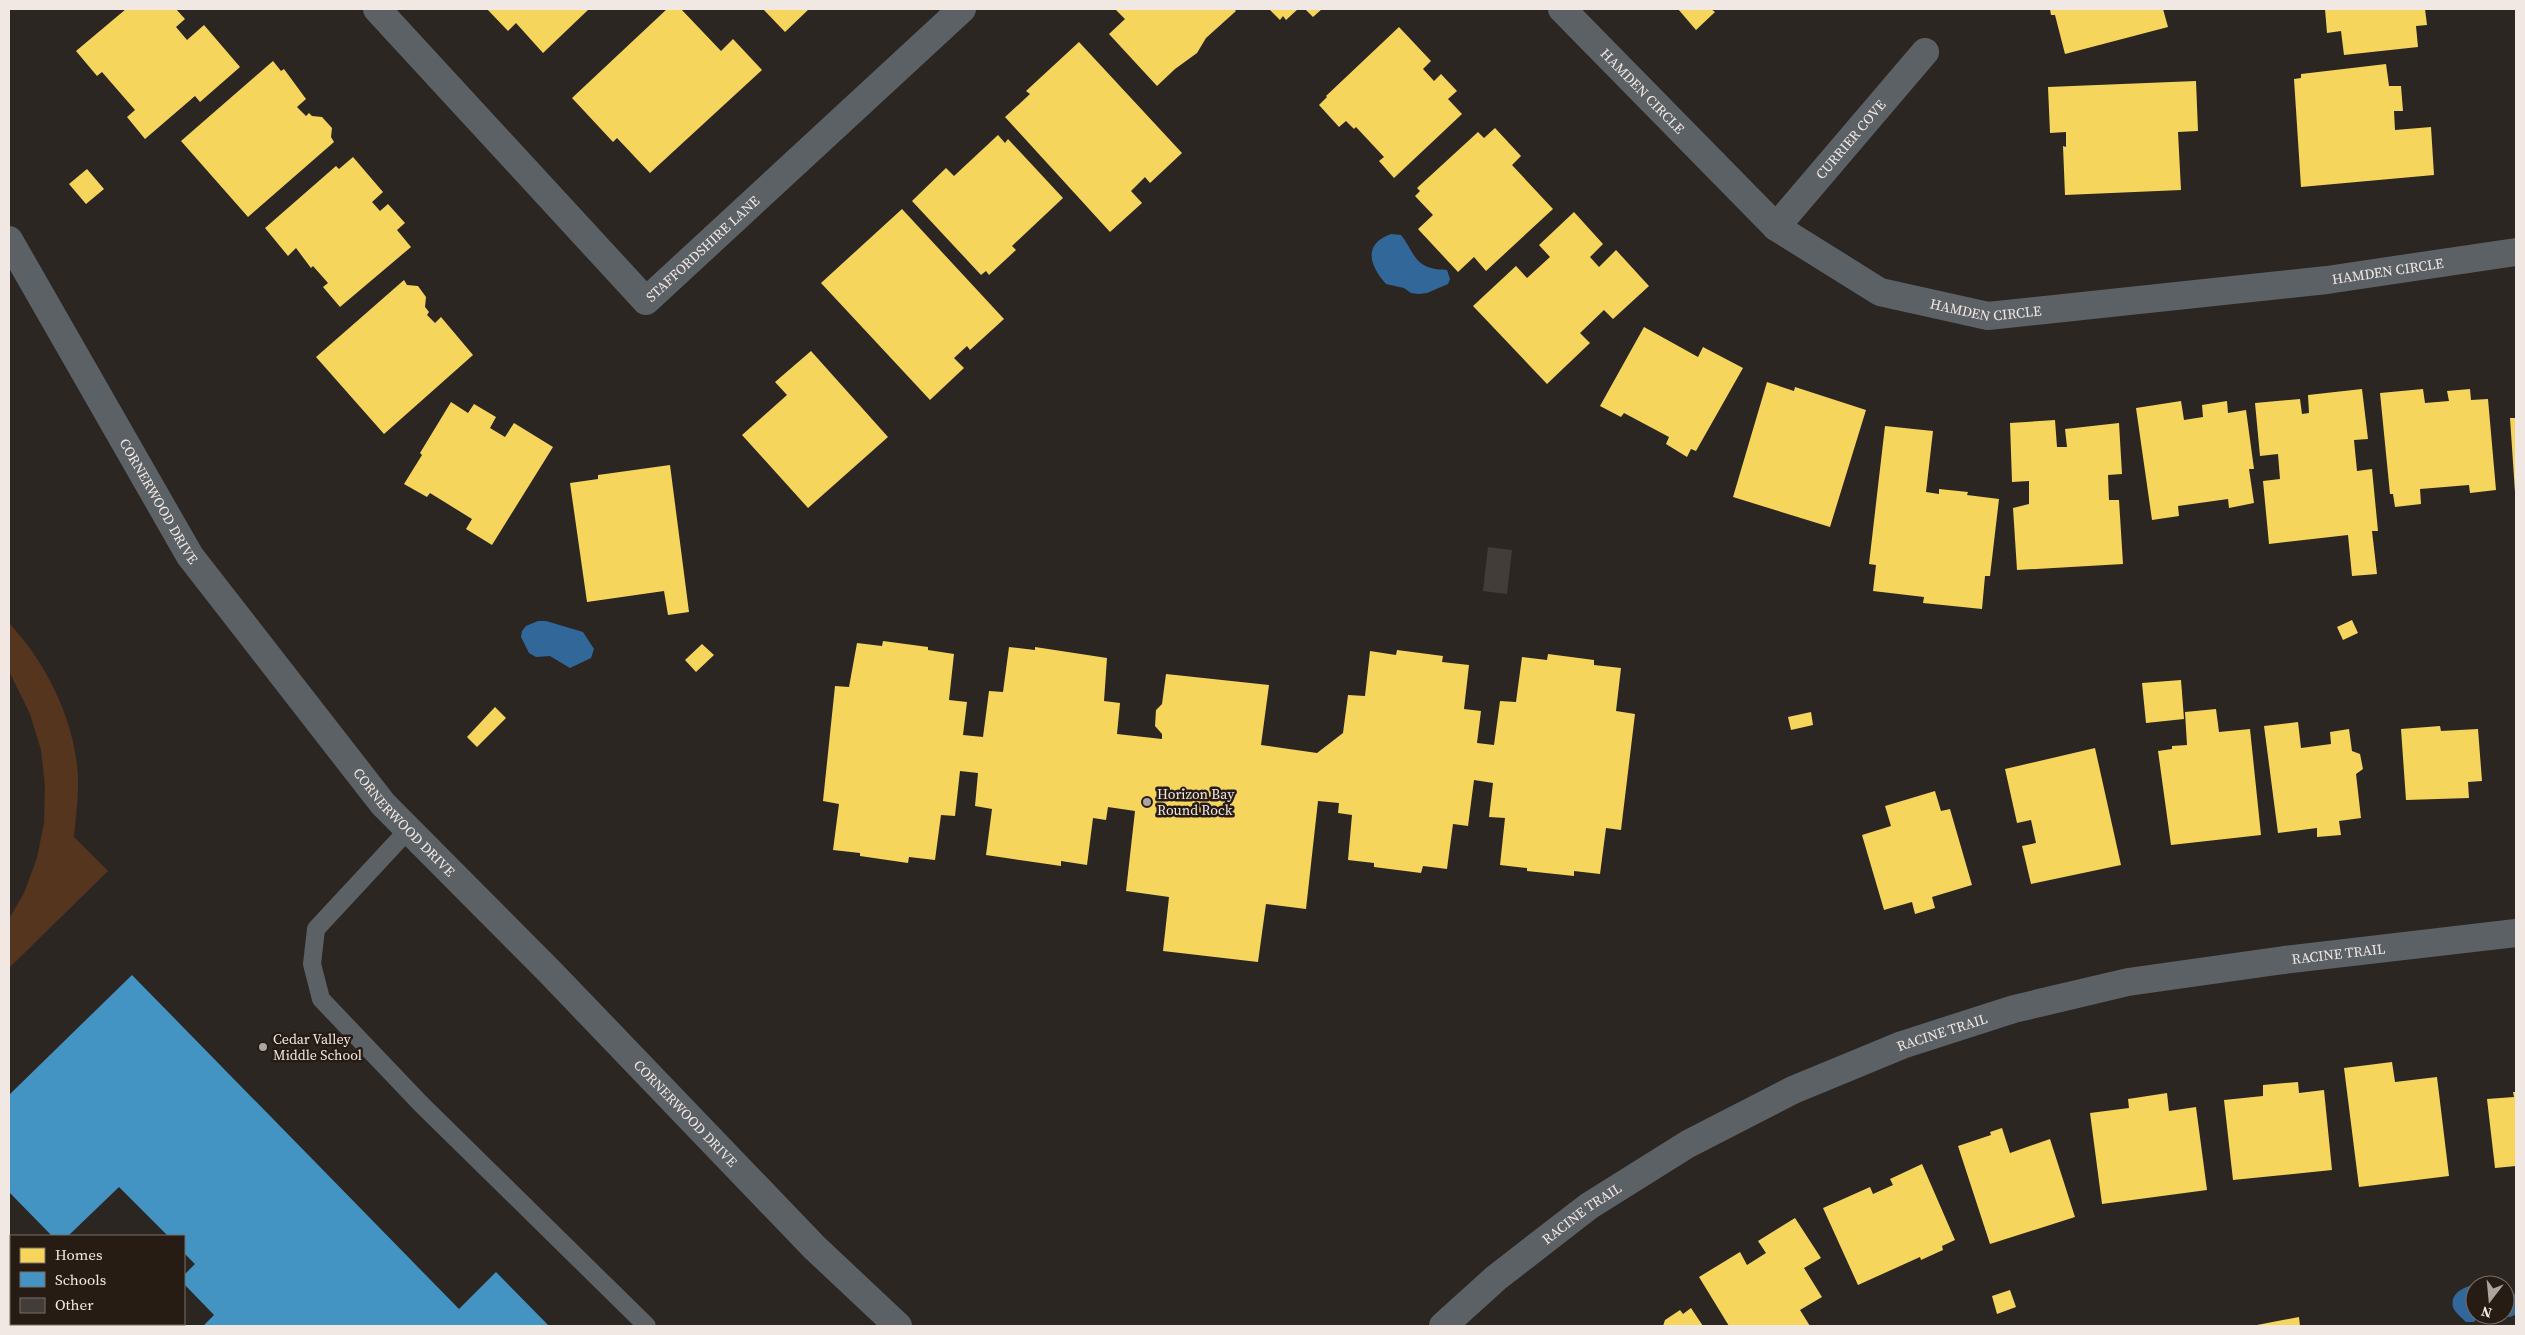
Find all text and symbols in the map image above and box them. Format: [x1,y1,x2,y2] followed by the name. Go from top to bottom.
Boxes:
[1596,44,1689,138] street label: HAMDEN CIRCLE
[1811,95,1890,184] street label: CURRIER COVE
[641,191,764,306] street label: STAFFORDSHIRE LANE
[2330,253,2445,289] street label: HAMDEN CIRCLE
[1928,293,2042,326] street label: HAMDEN CIRCLE
[115,435,203,568] street label: CORNERWOOD DRIVE
[348,764,460,881] street label: CORNERWOOD DRIVE
[1157,784,1235,820] place label: Horizon Bay Round Rock
[1141,796,1153,808] marker: Horizon Bay Round Rock
[2290,938,2386,969] street label: RACINE TRAIL
[1894,1008,1990,1056] street label: RACINE TRAIL
[273,1029,362,1065] place label: Cedar Valley Middle School
[257,1041,269,1053] marker: Cedar Valley Middle School
[629,1055,742,1171] street label: CORNERWOOD DRIVE
[1538,1178,1626,1249] street label: RACINE TRAIL
[10,1235,185,1325] legend
[55,1244,102,1265] text: Homes
[55,1269,106,1290] text: Schools
[2465,1275,2515,1325] north arrow
[55,1294,94,1315] text: Other
[2479,1301,2494,1324] text: N

